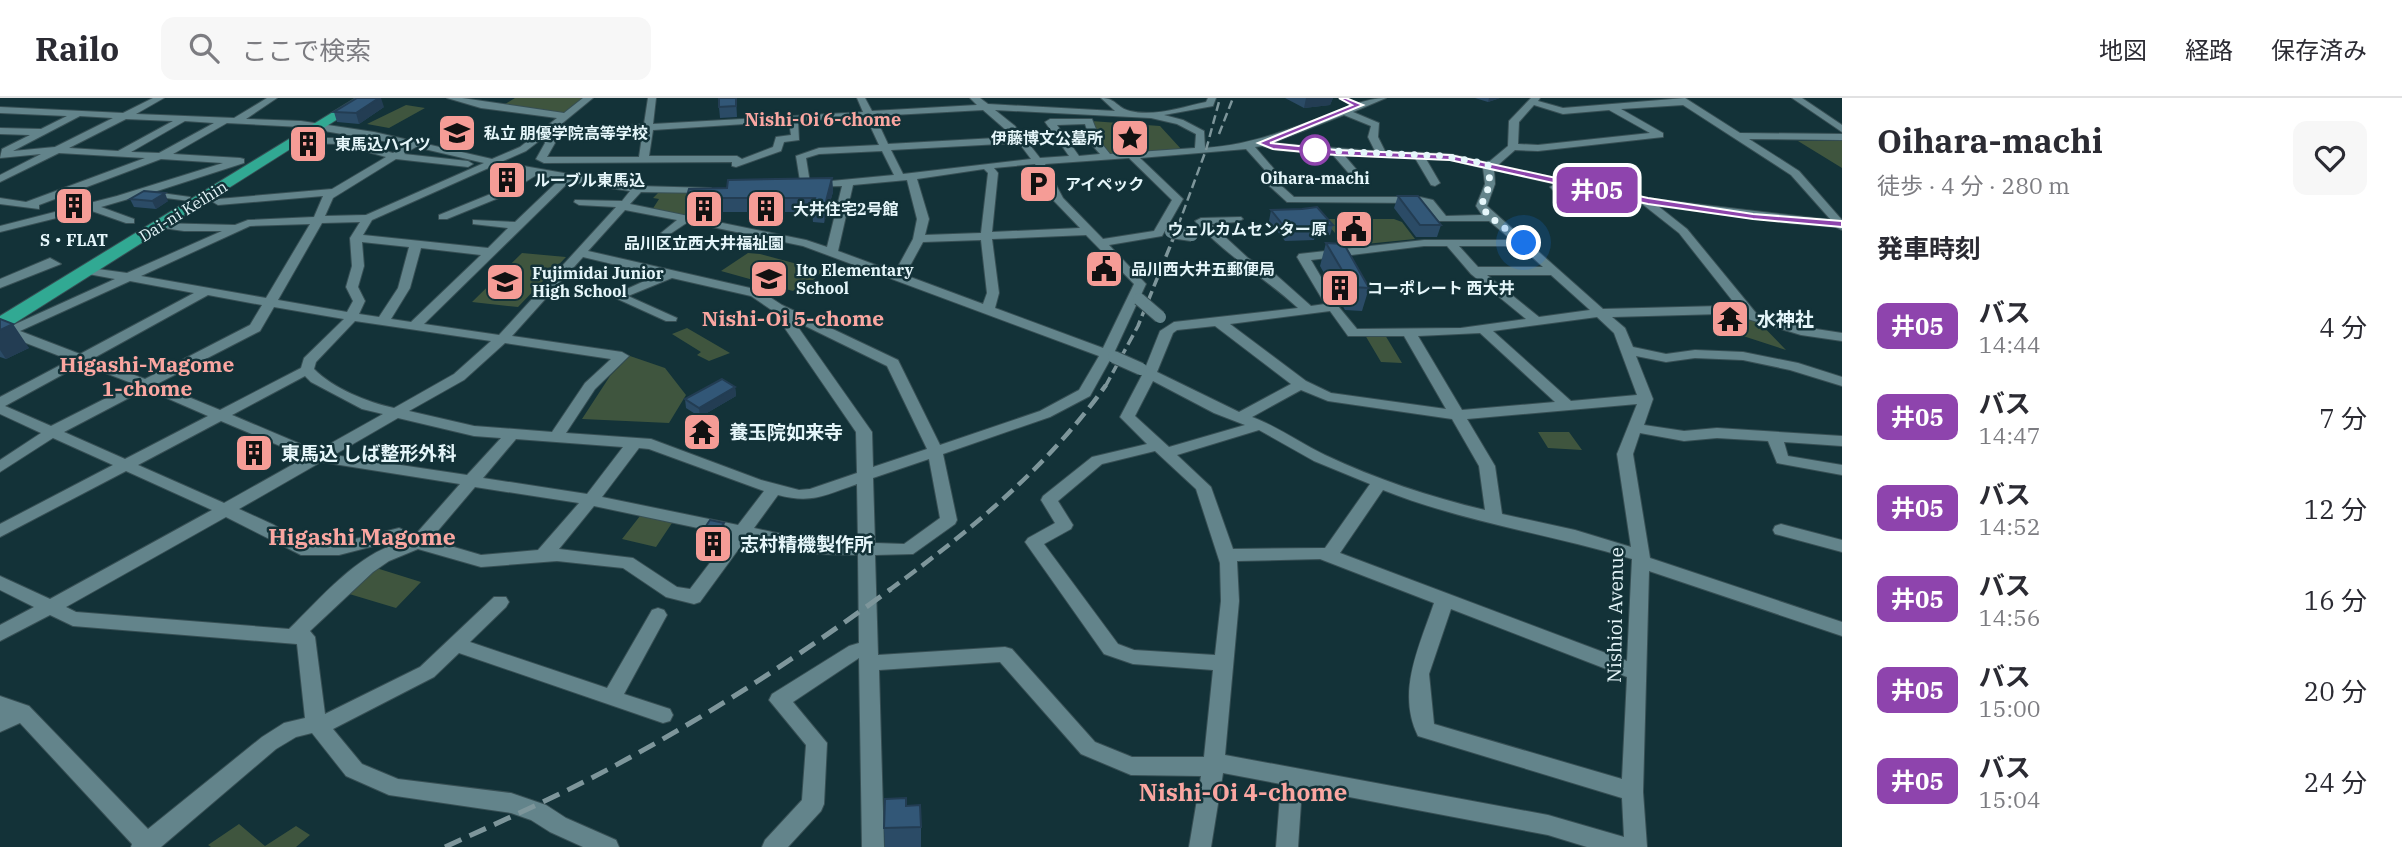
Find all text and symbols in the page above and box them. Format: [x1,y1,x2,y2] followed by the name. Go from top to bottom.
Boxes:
[161,17,651,80] search box
[35,27,119,70] text: Railo
[185,29,223,67] icon: search
[241,33,371,67] text: ここで検索
[2099,34,2147,66] text: 地図
[2185,34,2233,66] text: 経路
[2271,34,2367,66] text: 保存済み
[745,108,901,131] district label: Nishi-Oi 6-chome
[436,112,478,154] school or university icon: 私立 朋優学院高等学校
[1109,117,1151,159] place icon: 伊藤博文公墓所
[1877,119,2103,162] text: Oihara-machi
[2293,121,2367,195] button: heart
[287,123,329,165] building icon: 東馬込ハイツ
[484,123,648,143] place label: 私立 朋優学院高等学校
[990,128,1103,148] place label: 伊藤博文公墓所
[335,134,431,154] place label: 東馬込ハイツ
[1300,135,1330,165] marker: Oihara-machi
[486,159,528,201] building icon: ルーブル東馬込
[1017,163,1059,205] parking icon: アイペック
[1557,167,1637,213] line badge: 井05
[1260,168,1370,188] place label: Oihara-machi
[534,170,645,190] place label: ルーブル東馬込
[1877,170,2070,200] text: 徒歩 · 4 分 · 280 m
[1065,174,1144,194] place label: アイペック
[1571,174,1623,206] text: 井05
[135,176,231,246] street label: Dai-ni Keihin
[53,185,95,227] building icon: S・FLAT
[683,188,725,230] building icon: 品川区立西大井福祉園
[745,188,787,230] building icon: 大井住宅2号館
[793,199,899,219] place label: 大井住宅2号館
[1333,208,1375,250] public building icon: ウェルカムセンター原
[1167,219,1327,239] place label: ウェルカムセンター原
[1506,225,1541,260] your location
[40,230,108,250] place label: S・FLAT
[1877,231,1981,265] text: 発車時刻
[624,233,784,253] place label: 品川区立西大井福祉園
[1083,248,1125,290] public building icon: 品川西大井五郵便局
[748,258,790,300] school or university icon: Ito Elementary School
[1131,259,1275,279] place label: 品川西大井五郵便局
[796,260,915,298] place label: Ito Elementary School
[484,261,526,303] school or university icon: Fujimidai Junior High School
[532,263,664,301] place label: Fujimidai Junior High School
[1319,267,1361,309] building icon: コーポレート 西大井
[1367,278,1515,298] place label: コーポレート 西大井
[1979,295,2031,329] text: バス
[1709,298,1751,340] temple icon: 水神社
[702,304,884,332] district label: Nishi-Oi 5-chome
[1757,307,1814,331] place label: 水神社
[1891,310,1944,342] text: 井05
[2319,310,2367,344] text: 4 分
[1979,329,2041,359] text: 14:44
[60,350,235,402] district label: Higashi-Magome 1-chome
[1979,386,2031,420] text: バス
[1891,401,1944,433] text: 井05
[2319,401,2367,435] text: 7 分
[681,411,723,453] temple icon: 養玉院如来寺
[729,420,843,444] place label: 養玉院如来寺
[1979,420,2041,450] text: 14:47
[233,432,275,474] building icon: 東馬込 しば整形外科
[281,441,456,465] place label: 東馬込 しば整形外科
[1979,477,2031,511] text: バス
[1891,492,1944,524] text: 井05
[2304,492,2367,526] text: 12 分
[1979,511,2041,541] text: 14:52
[268,521,456,551] district label: Higashi Magome
[692,523,734,565] building icon: 志村精機製作所
[740,532,873,556] place label: 志村精機製作所
[1602,547,1628,683] street label: Nishioi Avenue
[1979,568,2031,602] text: バス
[1891,583,1944,615] text: 井05
[2304,583,2367,617] text: 16 分
[1979,602,2041,632] text: 14:56
[1979,659,2031,693] text: バス
[1891,674,1944,706] text: 井05
[2304,674,2367,708] text: 20 分
[1979,693,2041,723] text: 15:00
[1979,750,2031,784] text: バス
[1891,765,1944,797] text: 井05
[2304,765,2367,799] text: 24 分
[1139,776,1347,808] district label: Nishi-Oi 4-chome
[1979,784,2041,814] text: 15:04

